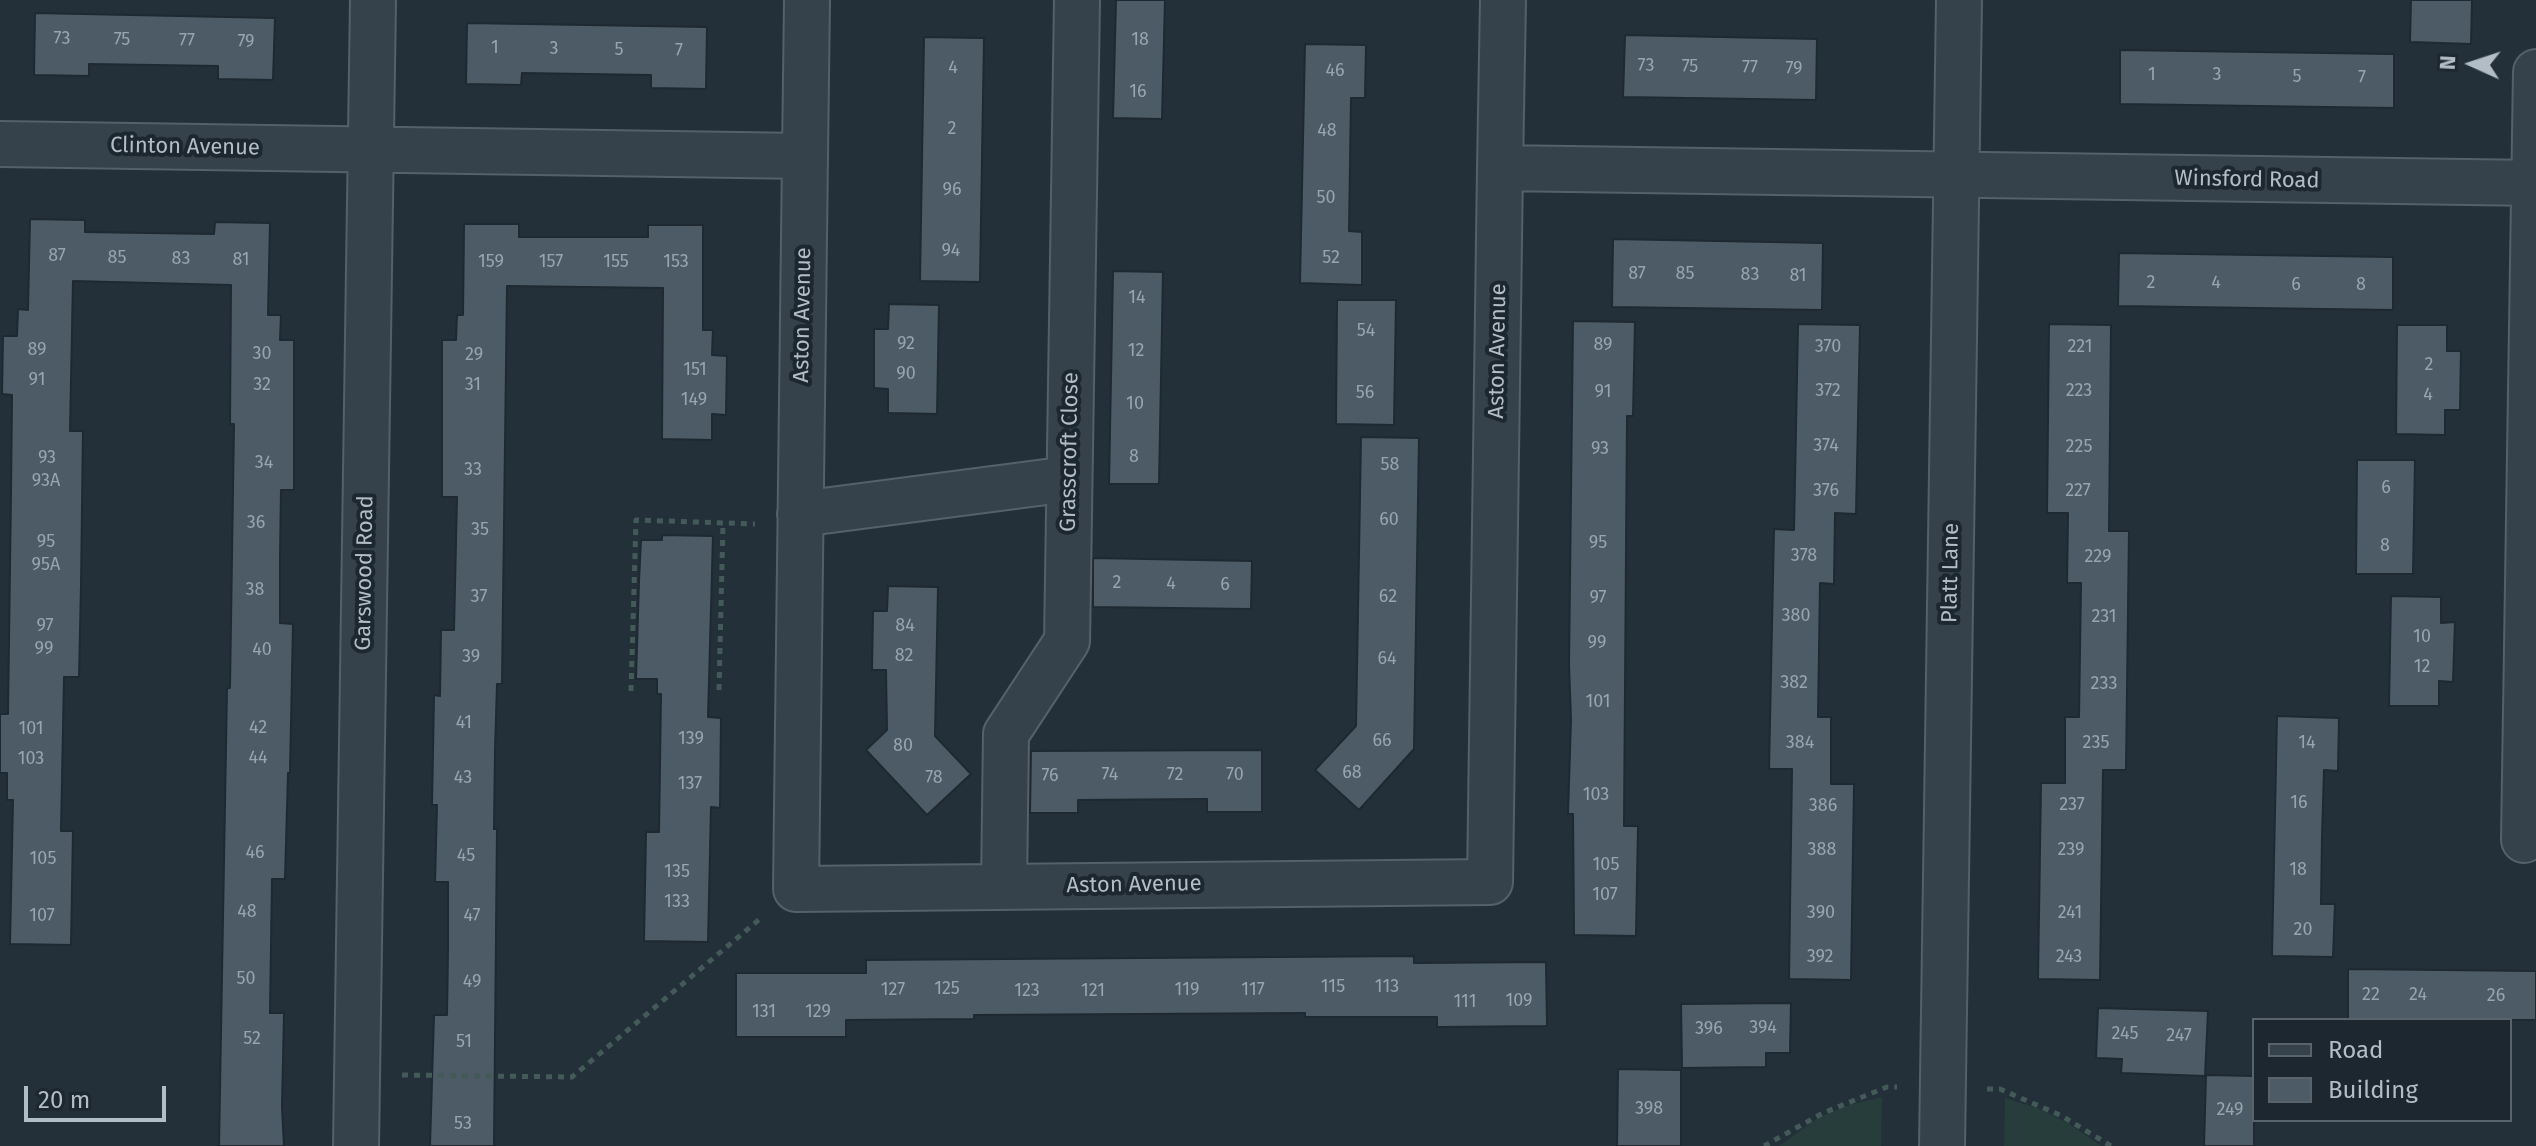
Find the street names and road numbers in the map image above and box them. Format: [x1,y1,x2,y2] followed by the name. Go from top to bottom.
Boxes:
[110,132,260,162] street label: Clinton Avenue
[2174,166,2320,194] street label: Winsford Road
[789,247,817,383] street label: Aston Avenue
[1484,283,1512,419] street label: Aston Avenue
[1055,372,1085,532] street label: Grasscroft Close
[350,495,380,651] street label: Garswood Road
[1937,523,1965,623] street label: Platt Lane
[1066,871,1202,899] street label: Aston Avenue

